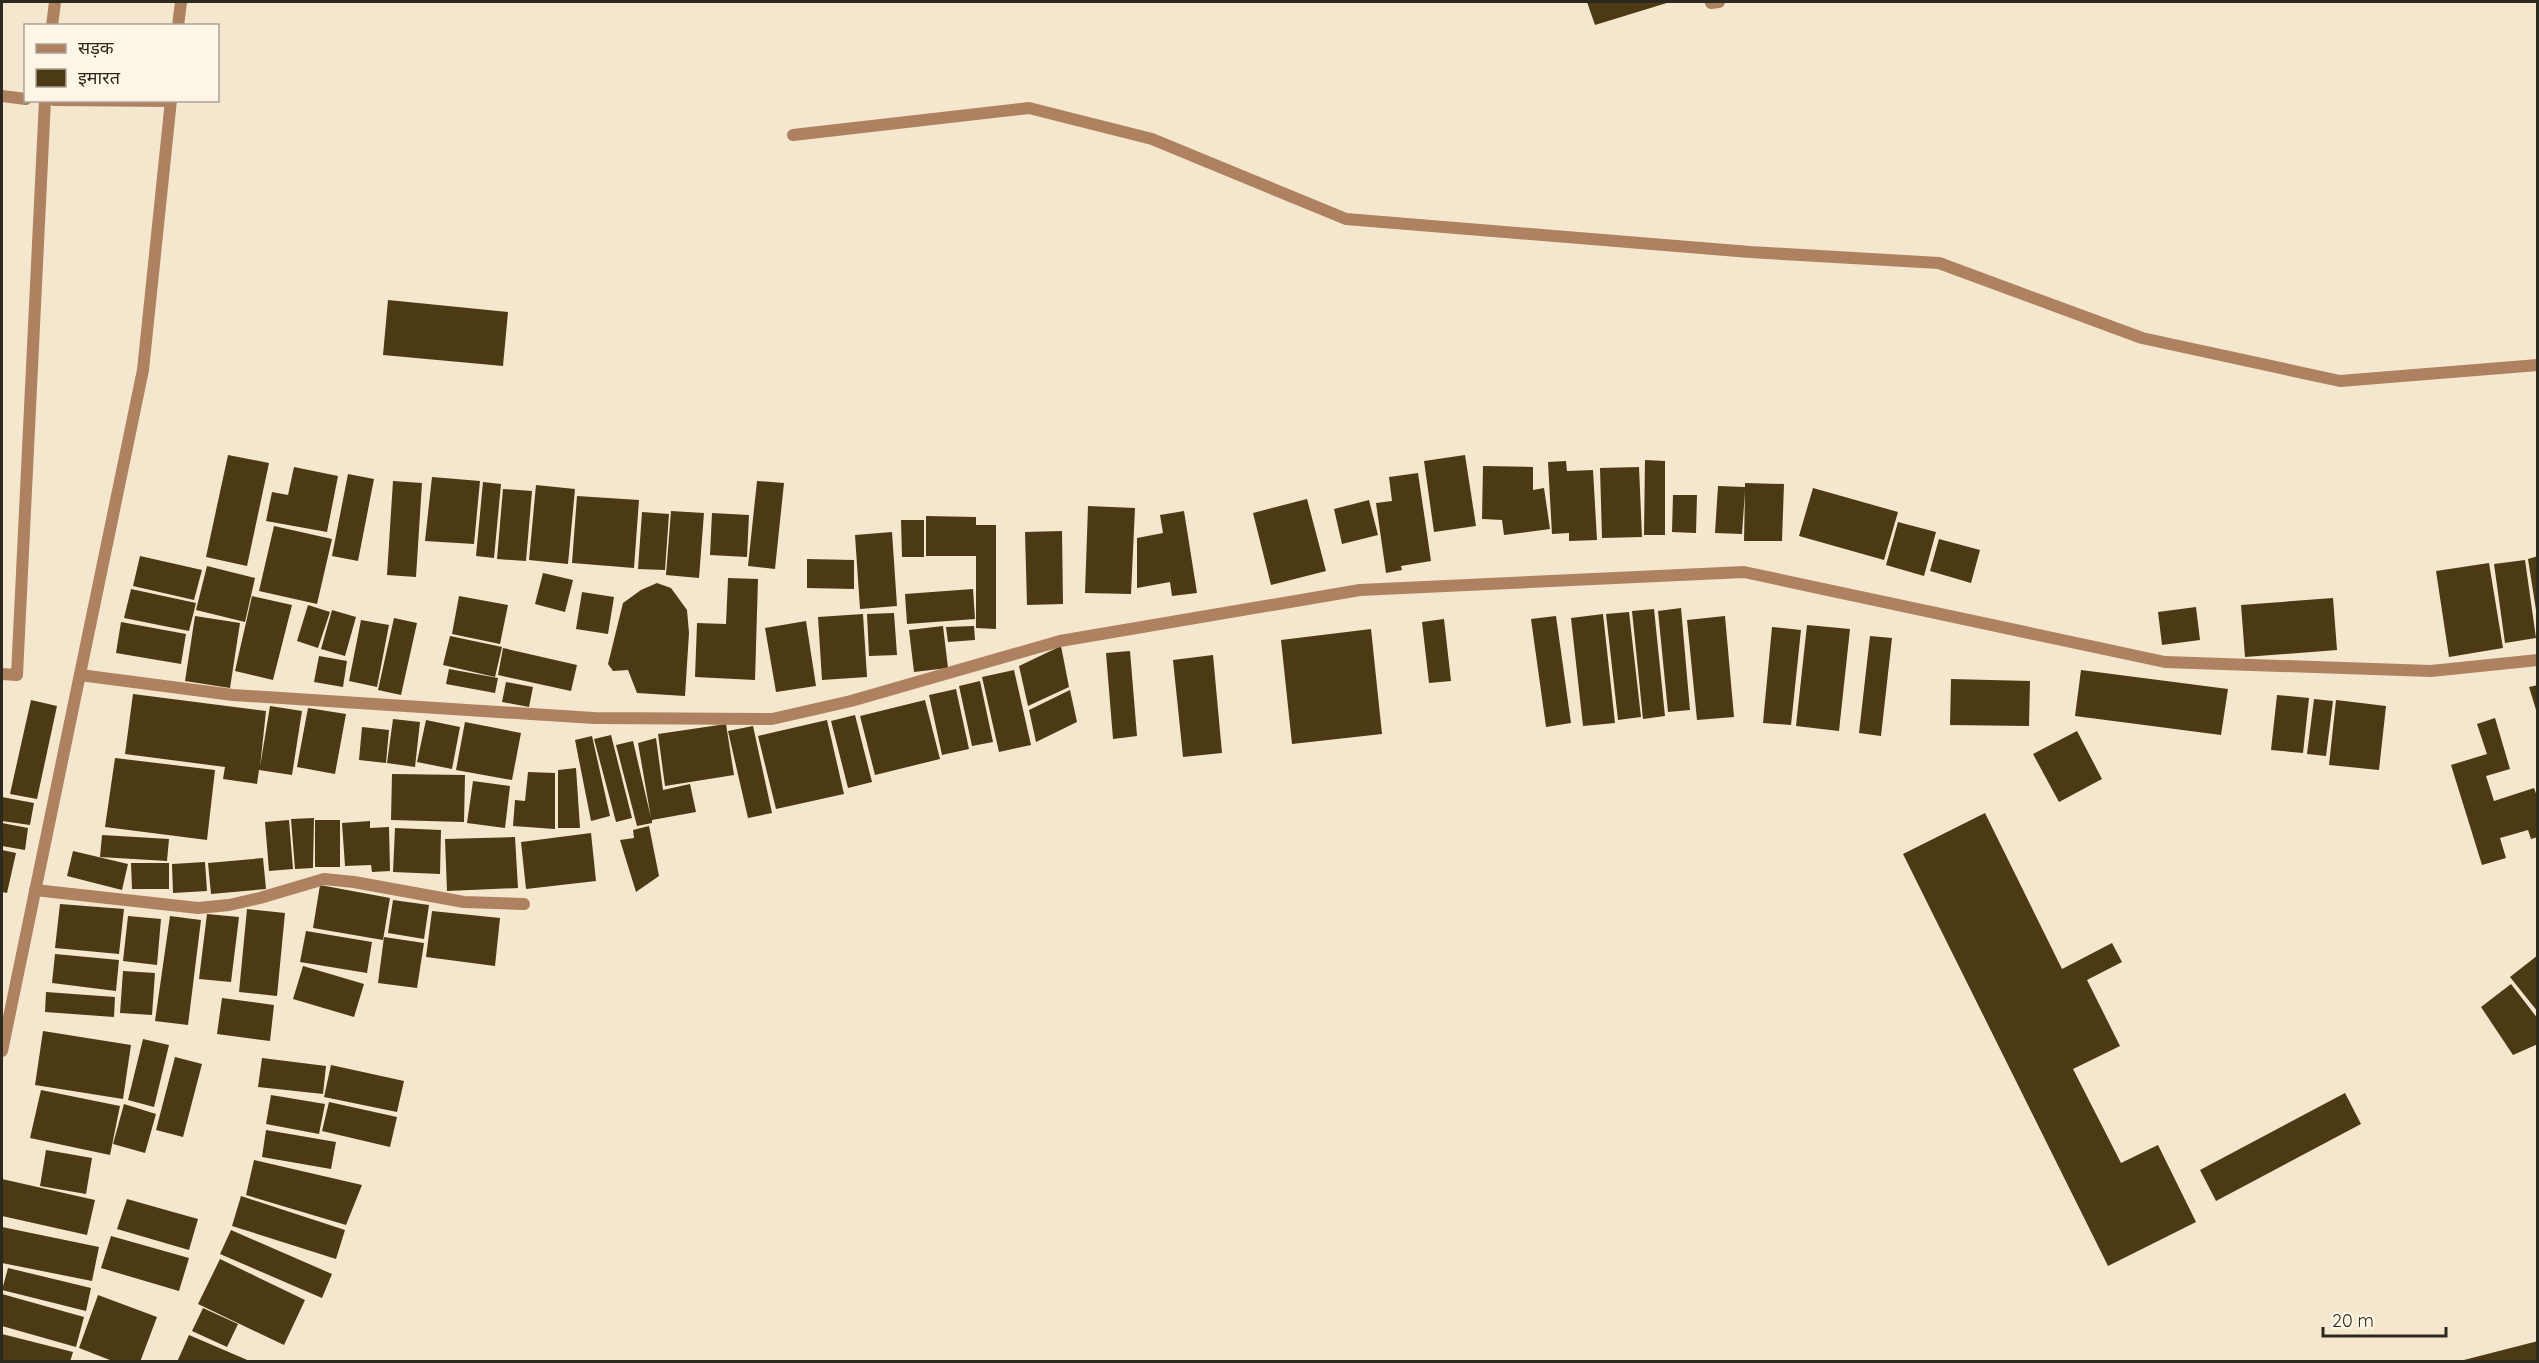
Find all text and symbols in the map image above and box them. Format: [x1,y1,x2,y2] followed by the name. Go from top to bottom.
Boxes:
[24,24,219,102] legend
[78,36,115,59] text: सड़क
[78,66,121,89] text: इमारत
[2323,1300,2446,1338] scale bar
[2332,1309,2374,1332] text: 20 m

